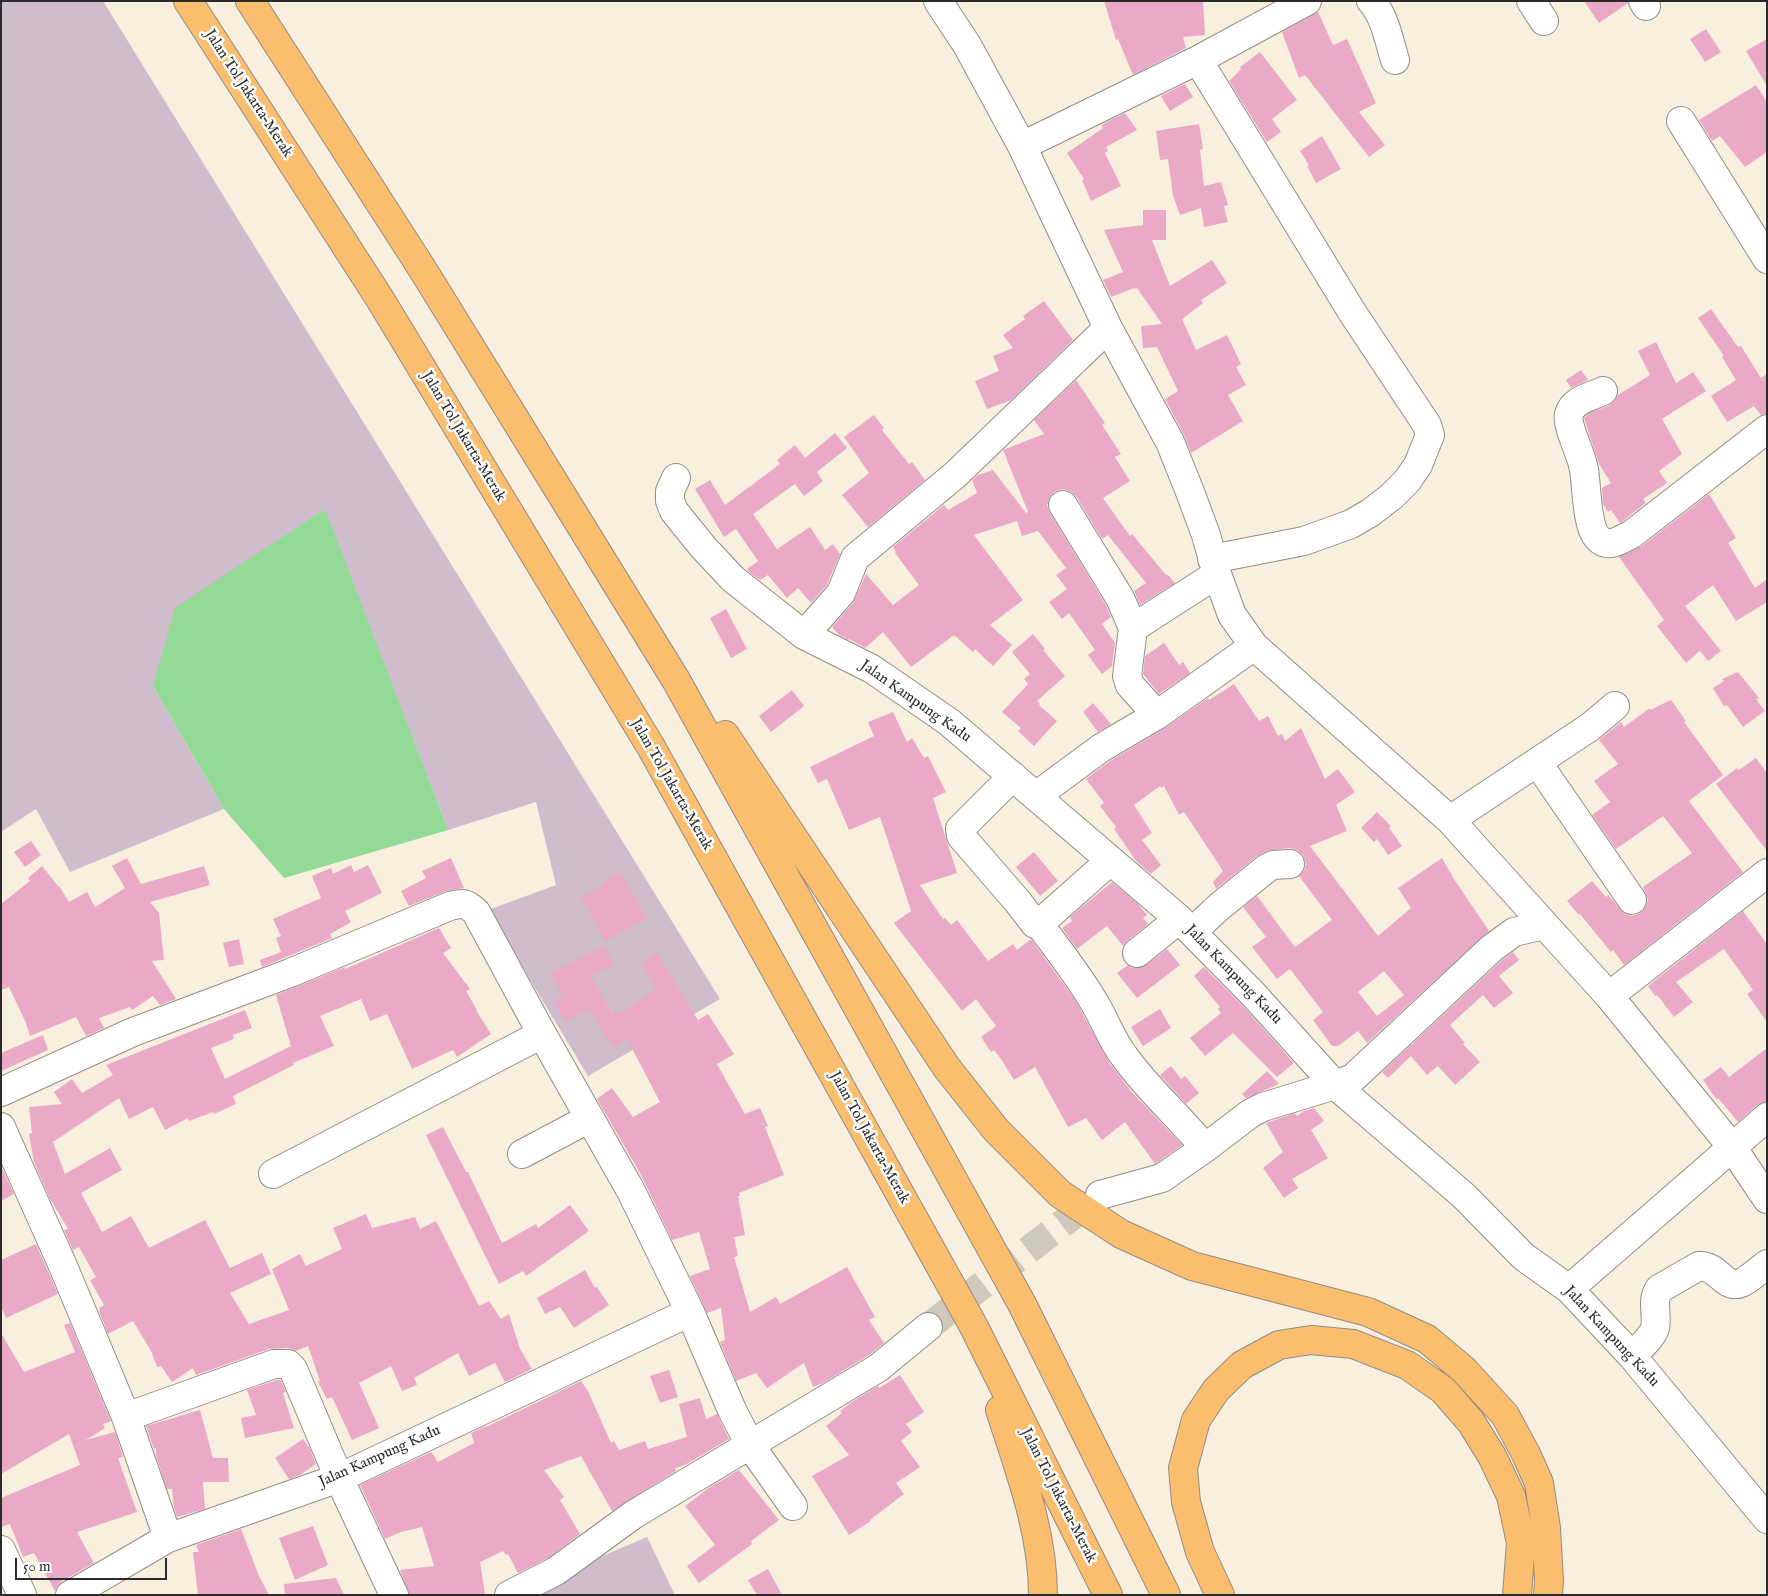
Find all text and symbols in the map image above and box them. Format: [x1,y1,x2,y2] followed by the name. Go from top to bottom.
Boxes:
[200,27,296,161] street label: Jalan Tol Jakarta–Merak
[417,369,509,505] street label: Jalan Tol Jakarta–Merak
[856,657,974,747] street label: Jalan Kampung Kadu
[626,716,716,854] street label: Jalan Tol Jakarta–Merak
[1181,922,1285,1028] street label: Jalan Kampung Kadu
[825,1069,913,1207] street label: Jalan Tol Jakarta–Merak
[1560,1283,1662,1391] street label: Jalan Kampung Kadu
[316,1422,444,1492] street label: Jalan Kampung Kadu
[1016,1426,1100,1566] street label: Jalan Tol Jakarta–Merak
[18,1548,170,1580] scale bar
[23,1557,51,1576] text: 50 m

